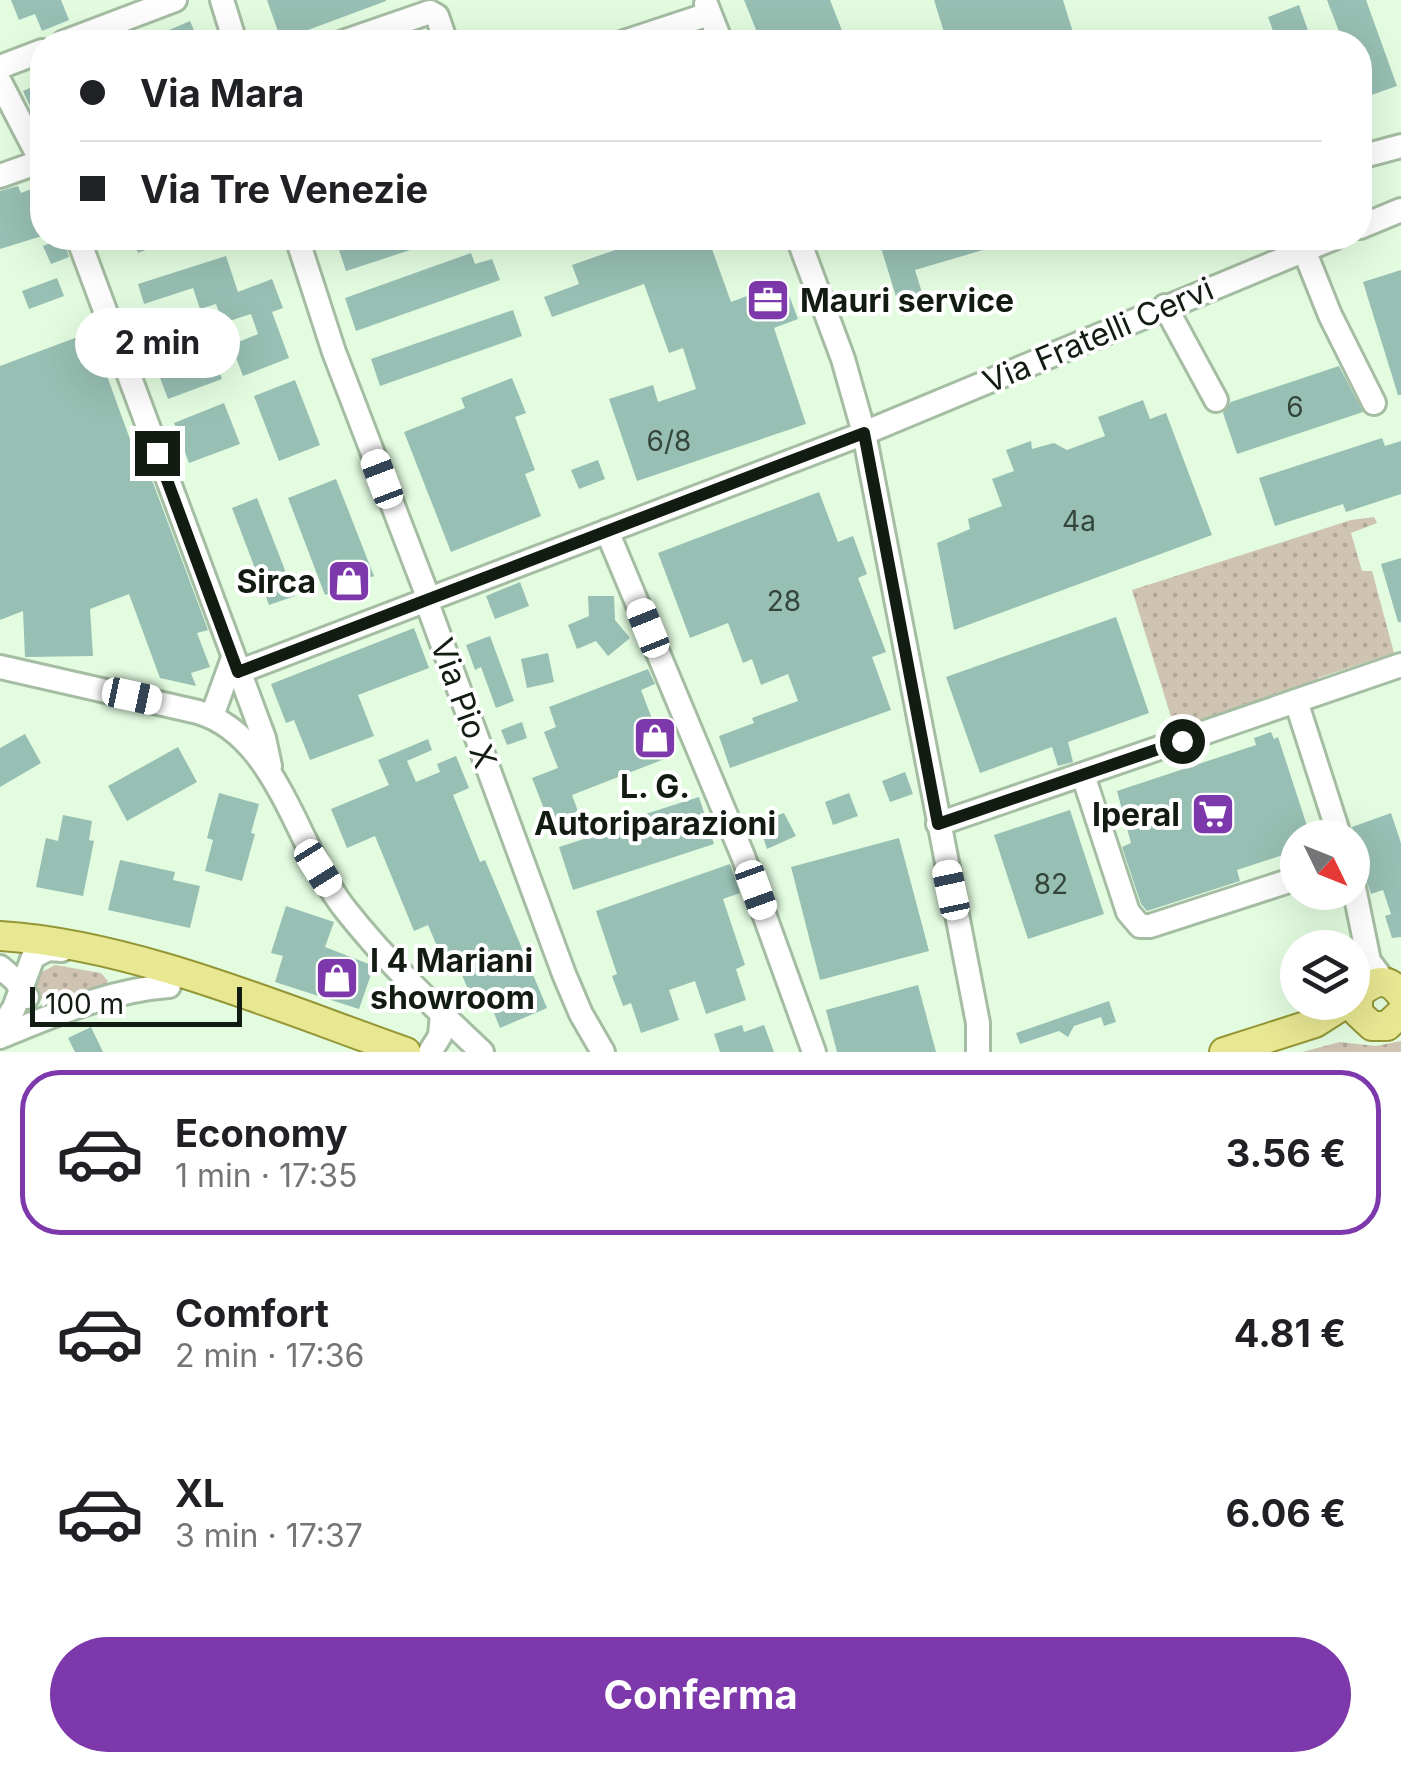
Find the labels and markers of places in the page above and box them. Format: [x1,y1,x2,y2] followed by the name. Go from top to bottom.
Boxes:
[745,277,791,323] office icon: Mauri service
[800,281,1014,320] place label: Mauri service
[326,558,372,604] shop icon: Sirca
[236,562,316,601] place label: Sirca
[632,715,678,761] shop icon: L. G. Autoriparazioni
[534,767,776,843] place label: L. G. Autoriparazioni
[1190,791,1236,837] supermarket icon: Iperal
[1092,795,1180,834] place label: Iperal
[370,941,535,1017] place label: I 4 Mariani showroom
[314,955,360,1001] shop icon: I 4 Mariani showroom

